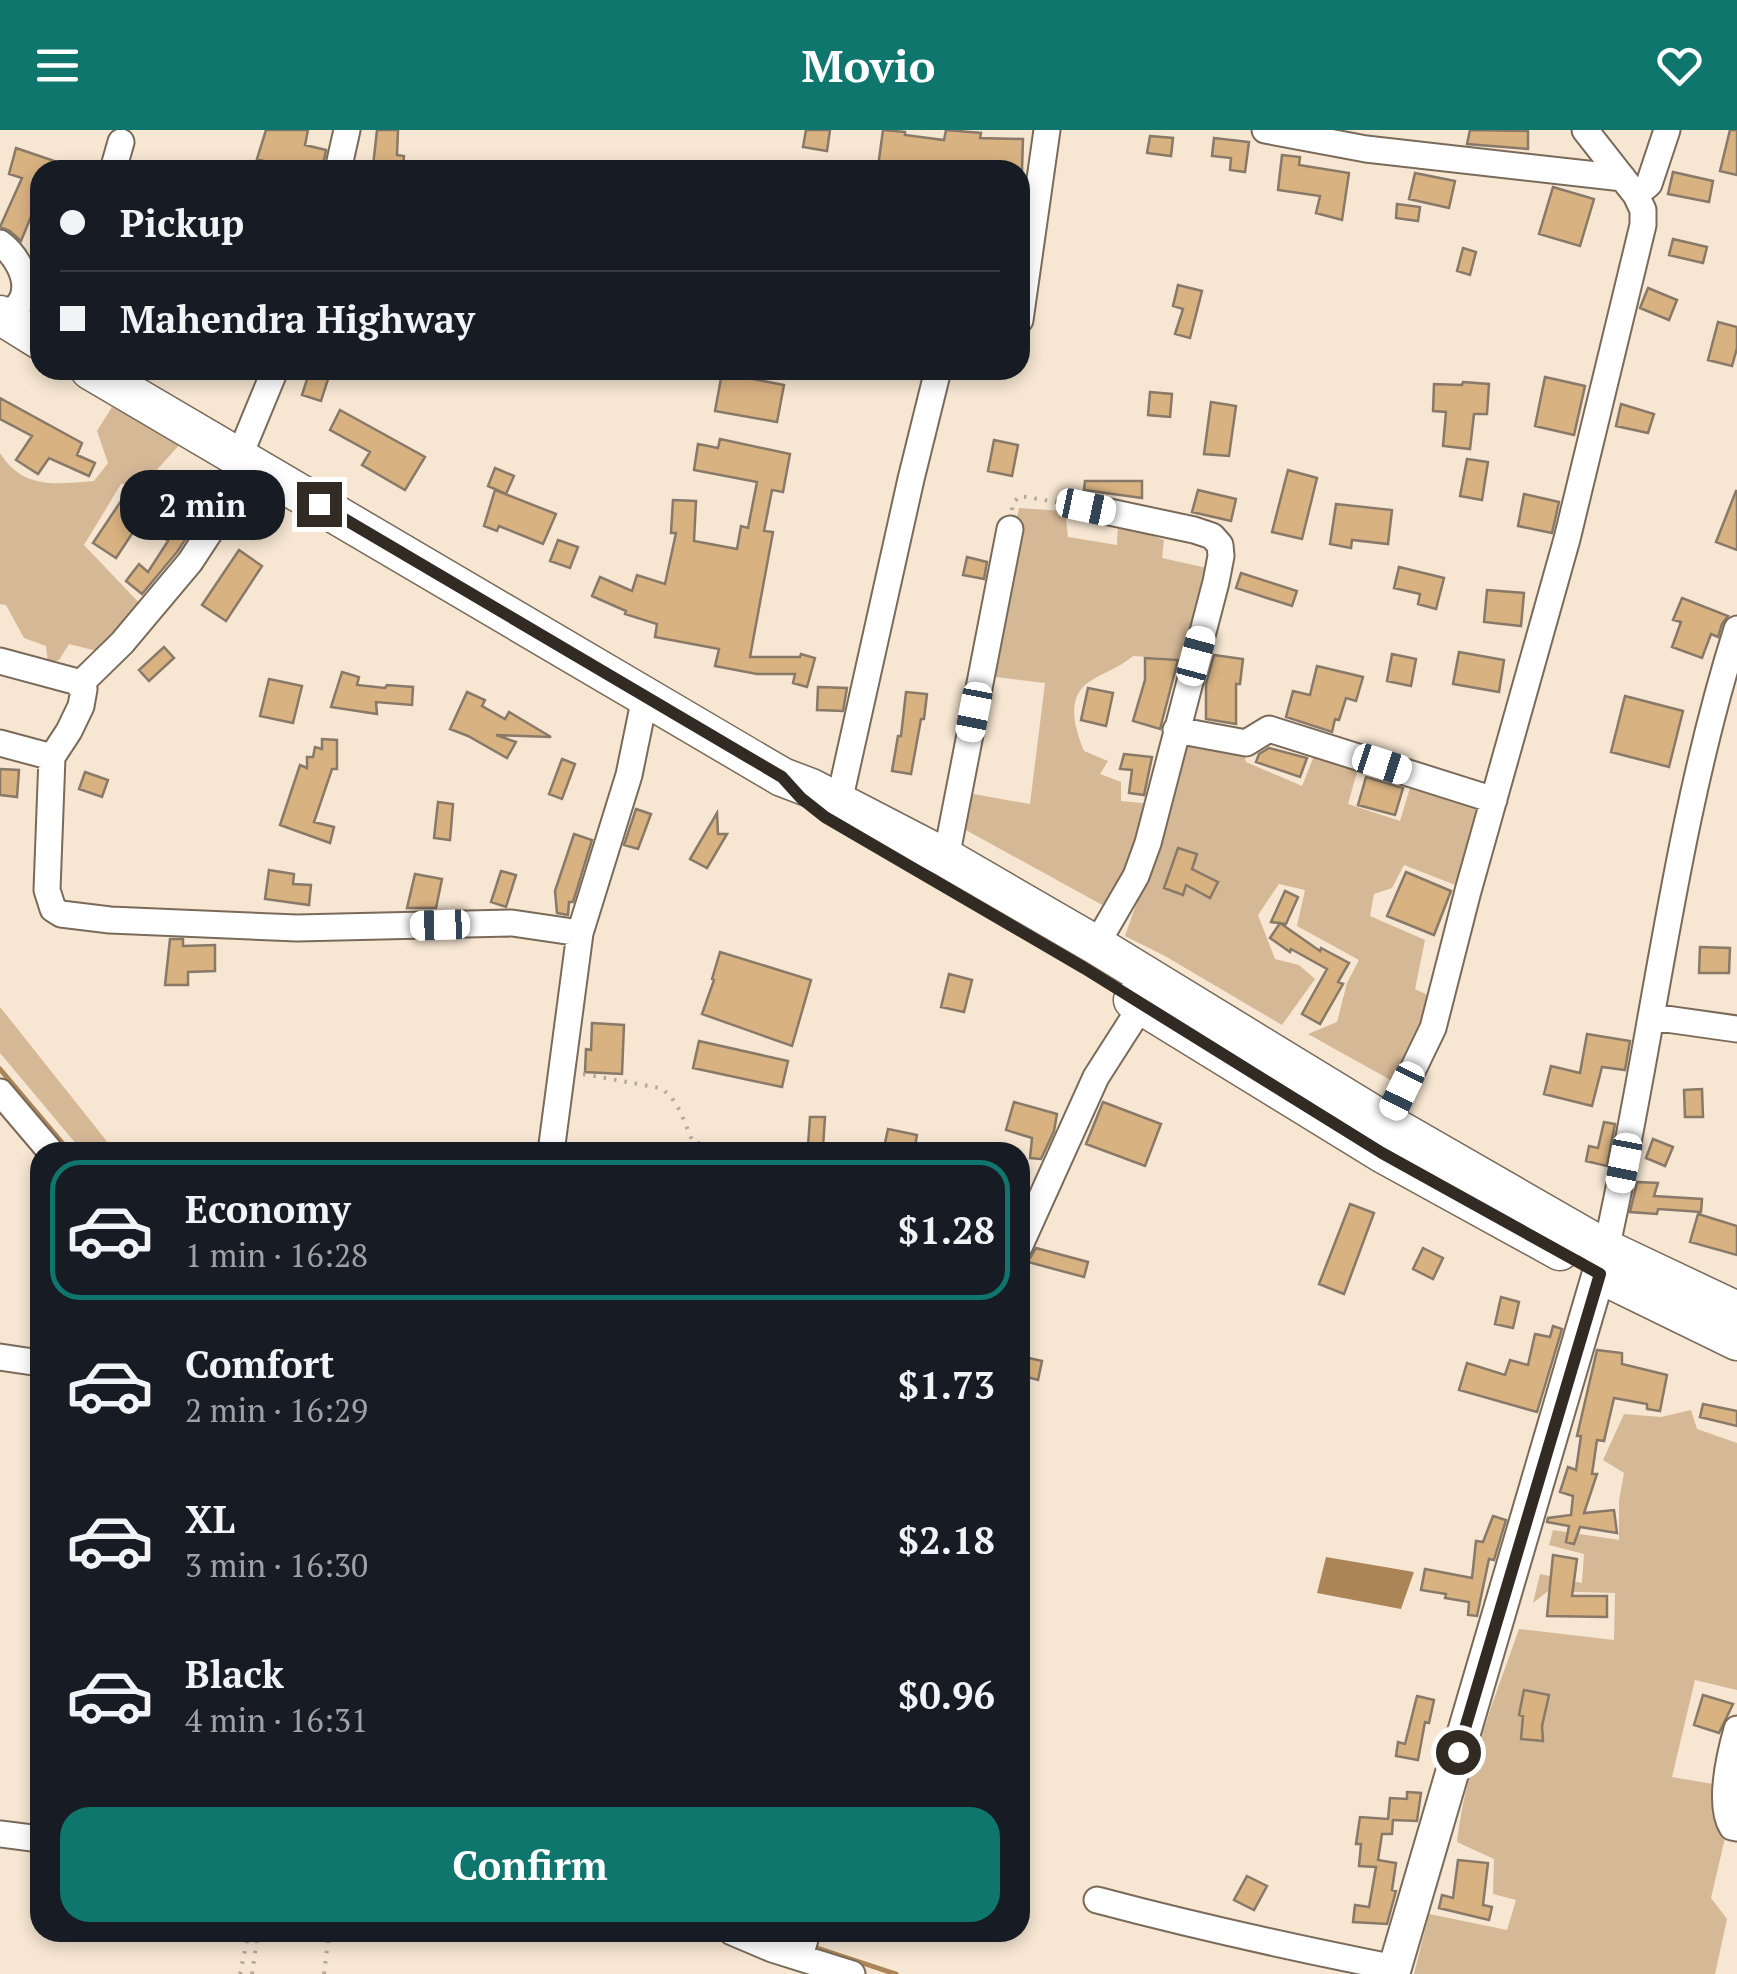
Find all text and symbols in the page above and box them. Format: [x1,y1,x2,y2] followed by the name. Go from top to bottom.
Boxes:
[802,35,935,95] text: Movio
[30,38,85,93] icon: menu
[1652,38,1707,93] icon: heart
[120,198,244,248] text: Pickup
[120,294,475,344] text: Mahendra Highway
[119,469,284,539] callout: 2 min
[297,482,342,527] route end
[159,484,246,526] text: 2 min
[1054,486,1118,528] car
[1174,623,1218,689] car
[954,680,994,744] car
[1349,740,1415,788] car
[409,909,471,941] car
[1375,1057,1429,1125] car
[1604,1131,1644,1195] car
[185,1184,351,1234] text: Economy
[65,1185,155,1275] icon: car
[898,1205,995,1255] text: $1.28
[185,1234,368,1276] text: 1 min · 16:28
[185,1339,334,1389] text: Comfort
[65,1340,155,1430] icon: car
[898,1360,995,1410] text: $1.73
[185,1389,368,1431] text: 2 min · 16:29
[185,1494,235,1544] text: XL
[65,1495,155,1585] icon: car
[898,1515,995,1565] text: $2.18
[185,1544,368,1586] text: 3 min · 16:30
[185,1649,284,1699] text: Black
[65,1650,155,1740] icon: car
[898,1670,995,1720] text: $0.96
[185,1699,368,1741] text: 4 min · 16:31
[1436,1730,1481,1775] route start
[60,1807,1000,1922] button: Confirm

